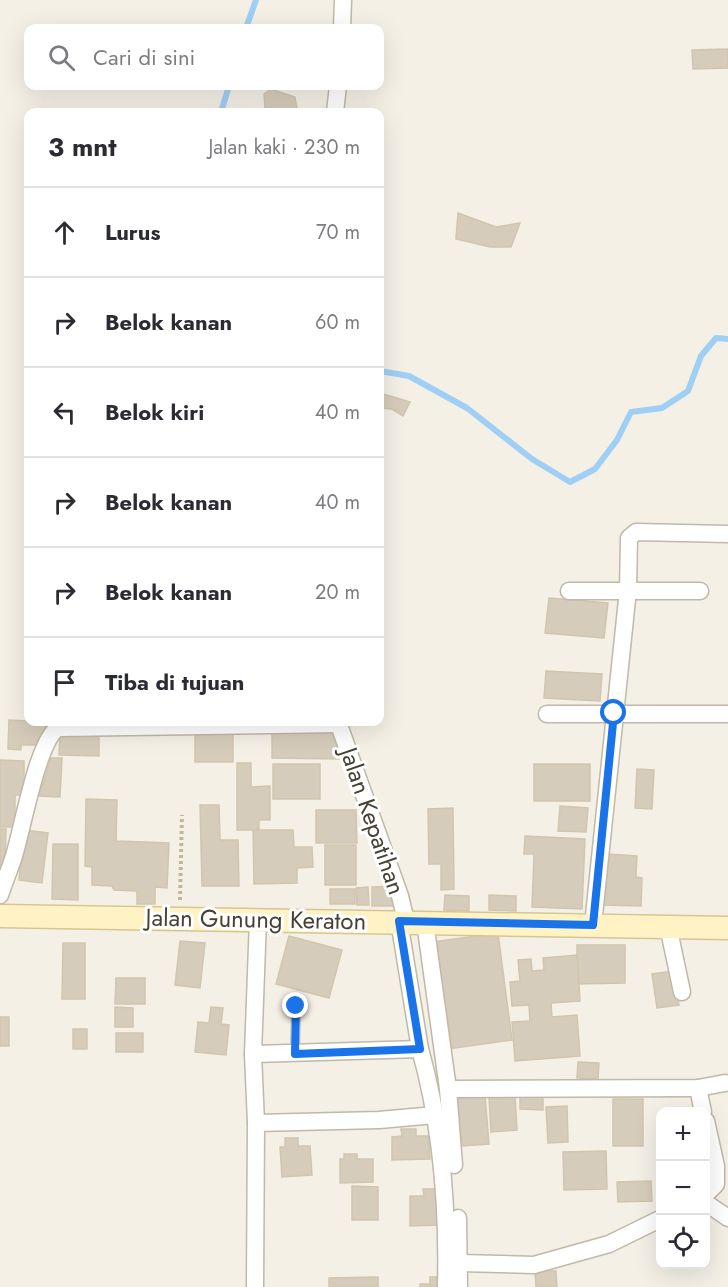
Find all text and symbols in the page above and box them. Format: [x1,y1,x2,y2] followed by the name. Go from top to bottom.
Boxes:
[24,24,384,90] search box
[45,41,78,74] icon: search
[93,41,195,73] text: Cari di sini
[48,128,116,166] text: 3 mnt
[209,133,360,162] text: Jalan kaki · 230 m
[48,216,81,249] icon: ahead
[105,216,161,248] text: Lurus
[316,218,360,247] text: 70 m
[48,306,81,339] icon: right
[105,306,232,338] text: Belok kanan
[315,308,360,337] text: 60 m
[48,396,81,429] icon: left
[105,396,204,428] text: Belok kiri
[315,398,360,427] text: 40 m
[48,486,81,519] icon: right
[105,486,232,518] text: Belok kanan
[315,488,360,517] text: 40 m
[48,576,81,609] icon: right
[105,576,232,608] text: Belok kanan
[315,578,360,607] text: 20 m
[48,666,81,699] icon: arrive
[105,666,244,698] text: Tiba di tujuan
[600,699,626,725] route start
[331,740,415,899] street label: Jalan Kepatihan
[142,900,367,938] street label: Jalan Gunung Keraton
[282,992,308,1018] route end
[656,1107,710,1269] map controls
[656,1107,710,1161] button: +
[656,1161,710,1215] button: −
[656,1215,710,1269] button: locate

